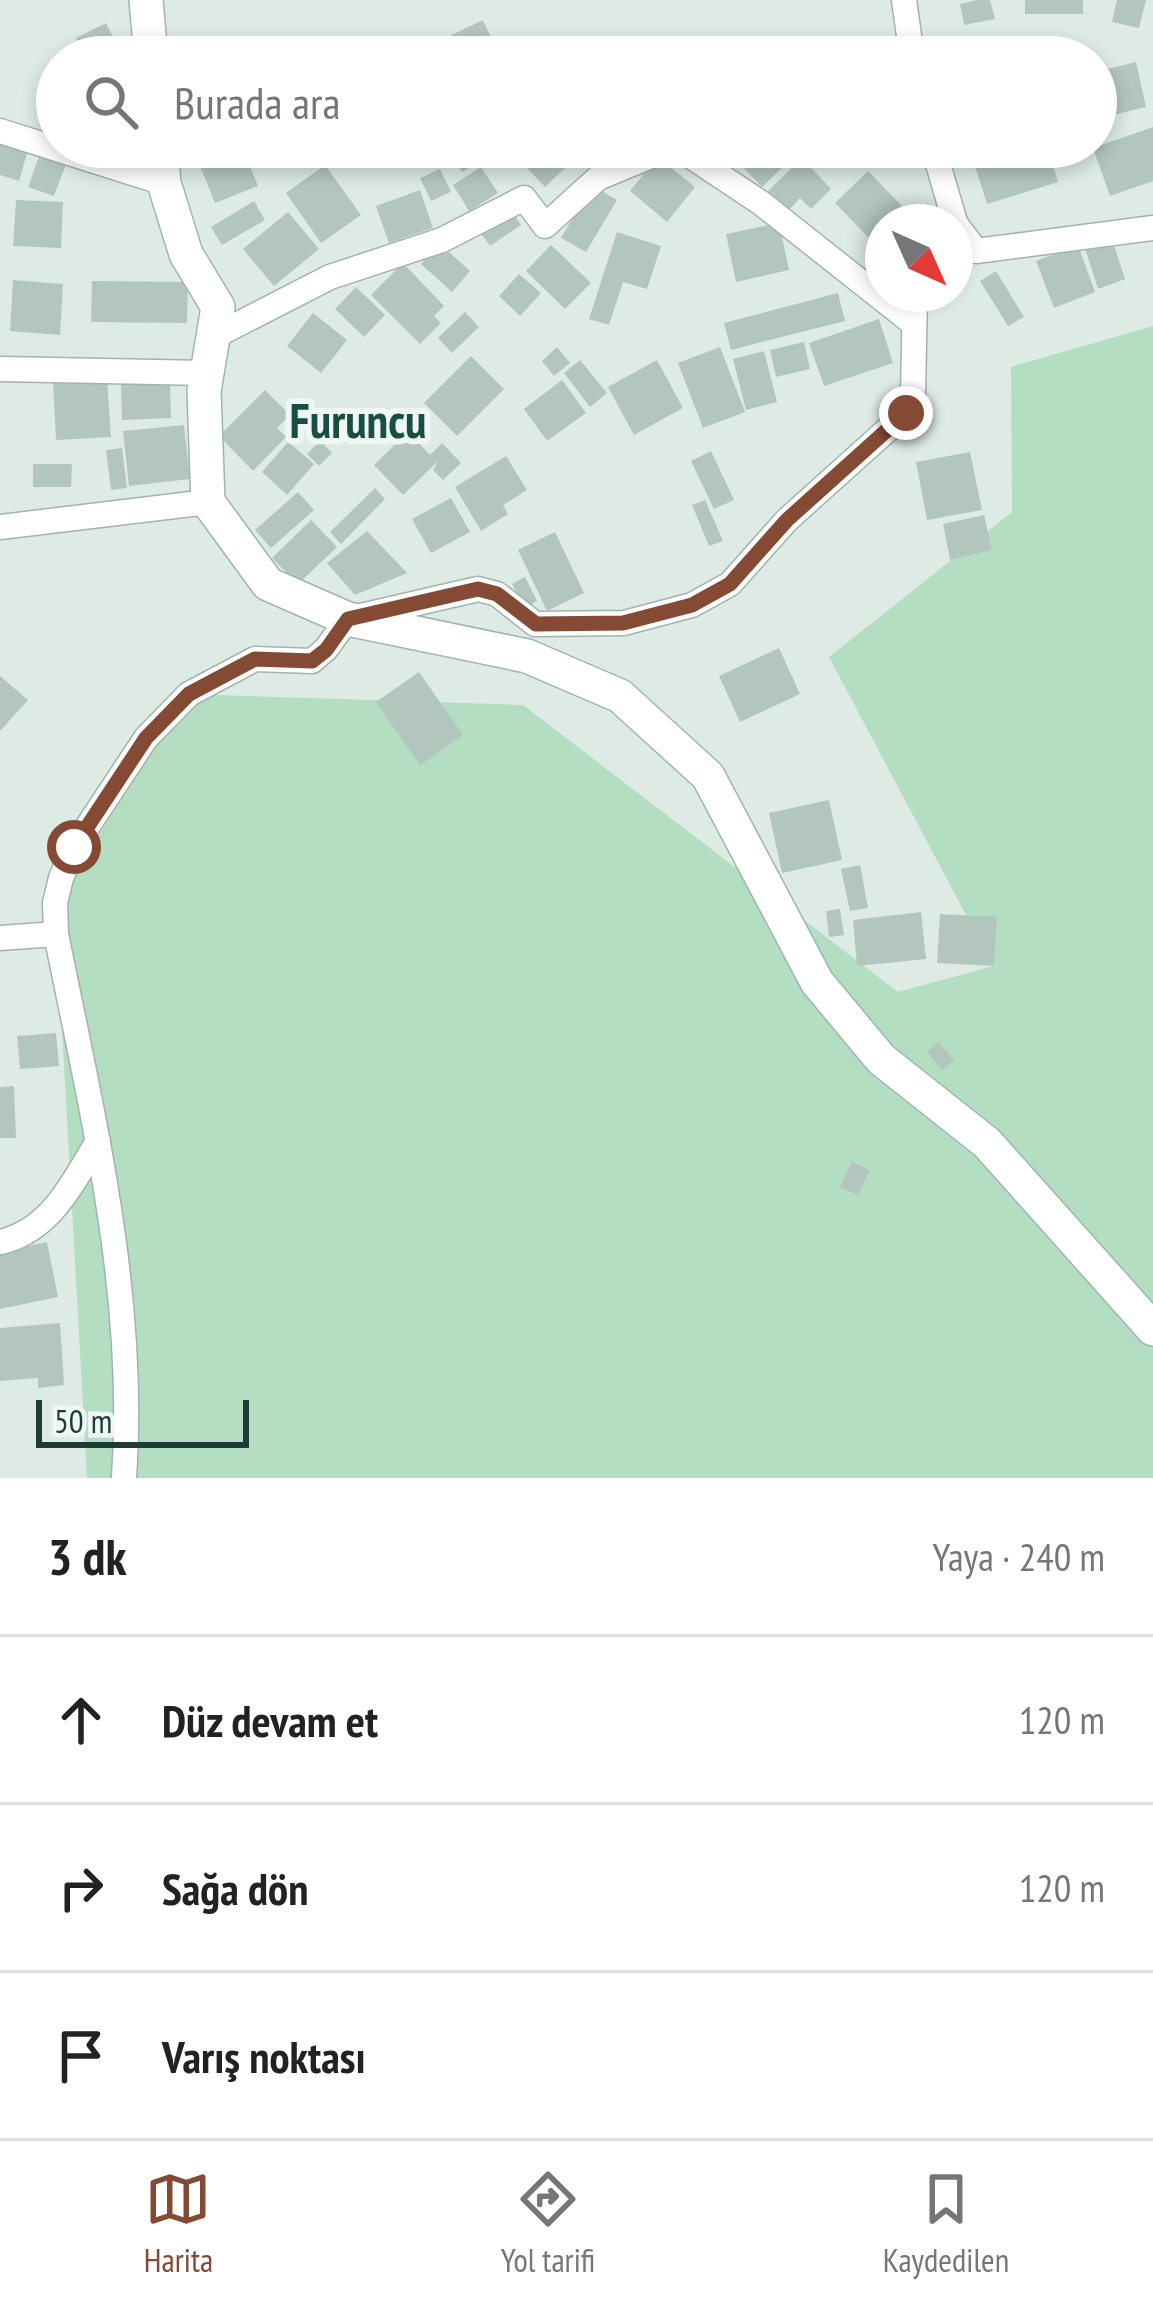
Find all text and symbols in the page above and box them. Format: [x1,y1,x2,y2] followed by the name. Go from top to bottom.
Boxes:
[36,36,1117,168] search box
[78,69,144,135] icon: search
[174,73,340,131] text: Burada ara
[865,204,973,312] north arrow
[879,386,933,440] route end
[290,389,426,451] district label: Furuncu
[47,820,101,874] route start
[36,1394,249,1447] scale bar
[54,1399,112,1442] text: 50 m
[48,1523,127,1589] text: 3 dk
[933,1531,1105,1582] text: Yaya · 240 m
[48,1687,114,1753] icon: ahead
[162,1691,378,1749] text: Düz devam et
[1019,1694,1105,1745] text: 120 m
[48,1855,114,1921] icon: right
[162,1859,308,1917] text: Sağa dön
[1019,1862,1105,1913] text: 120 m
[48,2023,114,2089] icon: arrive
[162,2027,366,2085] text: Varış noktası
[144,2166,213,2281] tab: Harita
[501,2166,595,2281] tab: Yol tarifi
[883,2166,1009,2281] tab: Kaydedilen

